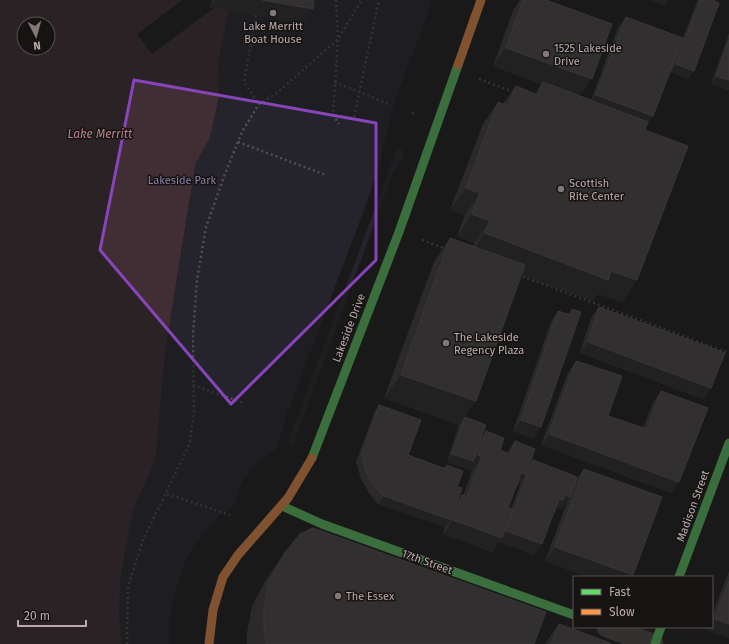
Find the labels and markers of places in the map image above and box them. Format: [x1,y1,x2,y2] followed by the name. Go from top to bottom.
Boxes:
[268,8,278,18] marker: Lake Merritt Boat House
[243,20,303,46] place label: Lake Merritt Boat House
[554,42,622,68] place label: 1525 Lakeside Drive
[541,49,551,59] marker: 1525 Lakeside Drive
[569,177,625,203] place label: Scottish Rite Center
[556,184,566,194] marker: Scottish Rite Center
[454,331,524,357] place label: The Lakeside Regency Plaza
[441,338,451,348] marker: The Lakeside Regency Plaza
[346,590,395,603] place label: The Essex
[333,591,343,601] marker: The Essex

